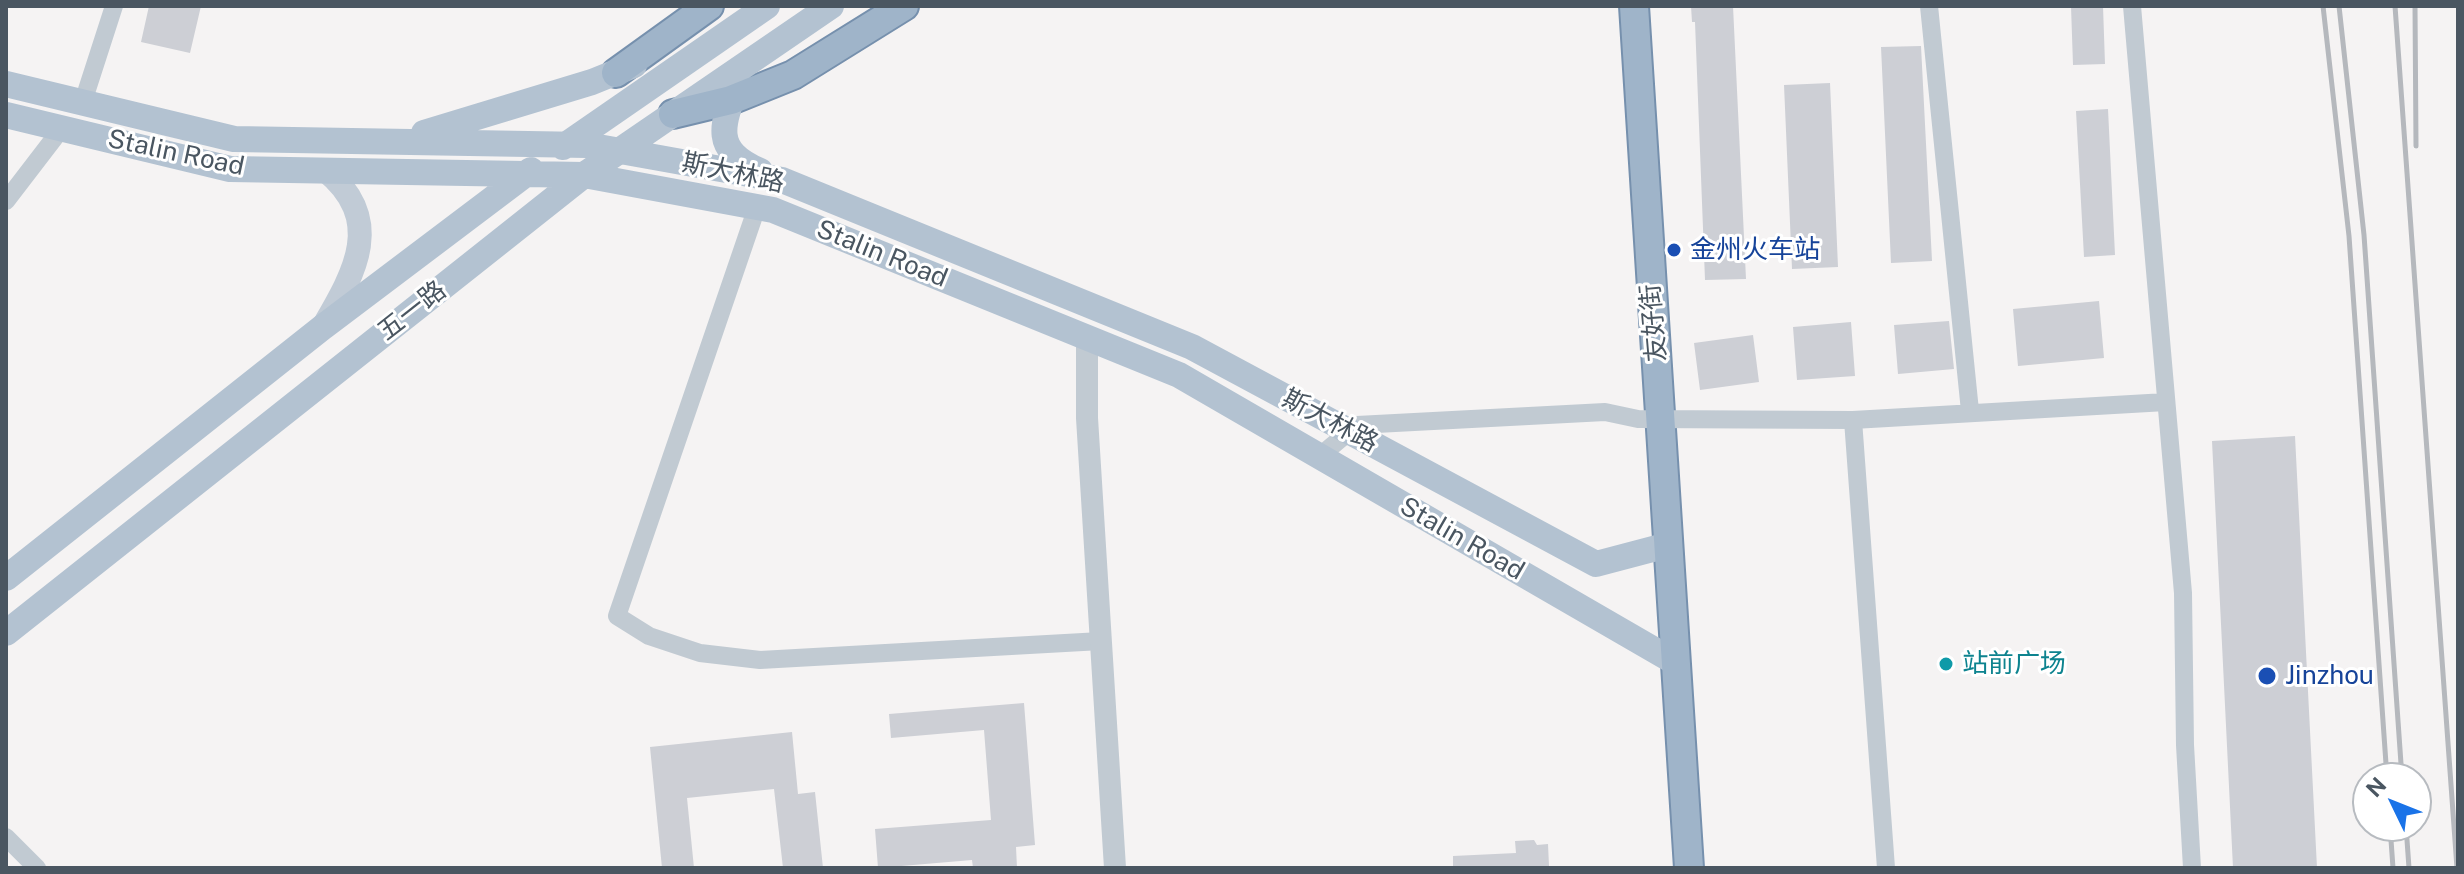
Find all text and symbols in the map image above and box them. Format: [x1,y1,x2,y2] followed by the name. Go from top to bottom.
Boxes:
[105,123,247,183] street label: Stalin Road
[679,147,787,199] street label: 斯大林路
[812,214,952,294] street label: Stalin Road
[1690,234,1820,266] place label: 金州火车站
[1665,241,1683,259] marker: 金州火车站
[372,275,452,347] street label: 五一路
[1635,283,1673,363] street label: 友好街
[1277,383,1383,459] street label: 斯大林路
[1394,491,1530,587] street label: Stalin Road
[1962,648,2066,680] place label: 站前广场
[1937,655,1955,673] marker: 站前广场
[2285,660,2374,692] place label: Jinzhou
[2256,665,2278,687] marker: Jinzhou
[2352,762,2432,842] north arrow
[2361,772,2391,802] text: N

